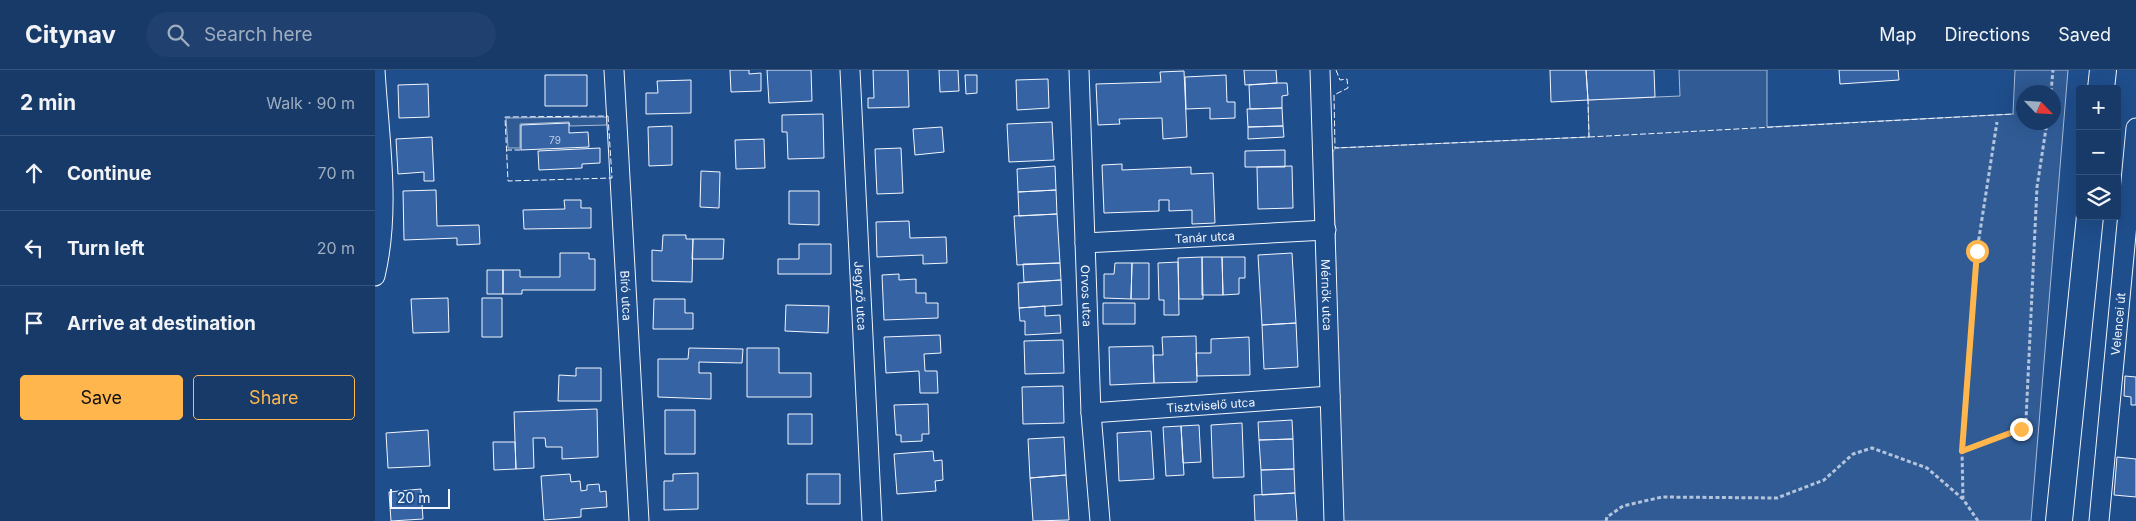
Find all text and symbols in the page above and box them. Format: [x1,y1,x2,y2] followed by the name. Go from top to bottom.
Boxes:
[146,12,496,57] search box
[25,20,116,49] text: Citynav
[164,21,192,49] icon: search
[204,23,313,46] text: Search here
[1879,24,1917,45] text: Map
[1945,24,2030,45] text: Directions
[2058,24,2111,45] text: Saved
[2016,85,2061,130] north arrow
[2076,85,2121,220] map controls
[2076,85,2121,130] button: +
[20,90,76,115] text: 2 min
[266,93,355,113] text: Walk · 90 m
[2076,130,2121,175] button: −
[549,134,561,146] house number: 79
[20,159,48,187] icon: ahead
[67,162,152,185] text: Continue
[318,163,355,183] text: 70 m
[2076,175,2121,220] button: layers
[1174,227,1235,246] street label: Tanár utca
[20,234,48,262] icon: left
[67,237,145,260] text: Turn left
[317,238,355,258] text: 20 m
[1966,240,1989,263] route start
[1318,259,1336,331] street label: Mérnök utca
[852,261,870,331] street label: Jegyző utca
[1078,265,1095,327] street label: Orvos utca
[618,270,635,321] street label: Bíró utca
[2107,292,2128,356] street label: Velencei út
[20,309,48,337] icon: arrive
[67,312,256,335] text: Arrive at destination
[20,375,183,420] button: Save
[193,375,355,420] button: Share
[1166,394,1256,415] street label: Tisztviselő utca
[2010,418,2033,441] route end
[390,486,450,509] scale bar
[397,489,431,506] text: 20 m

